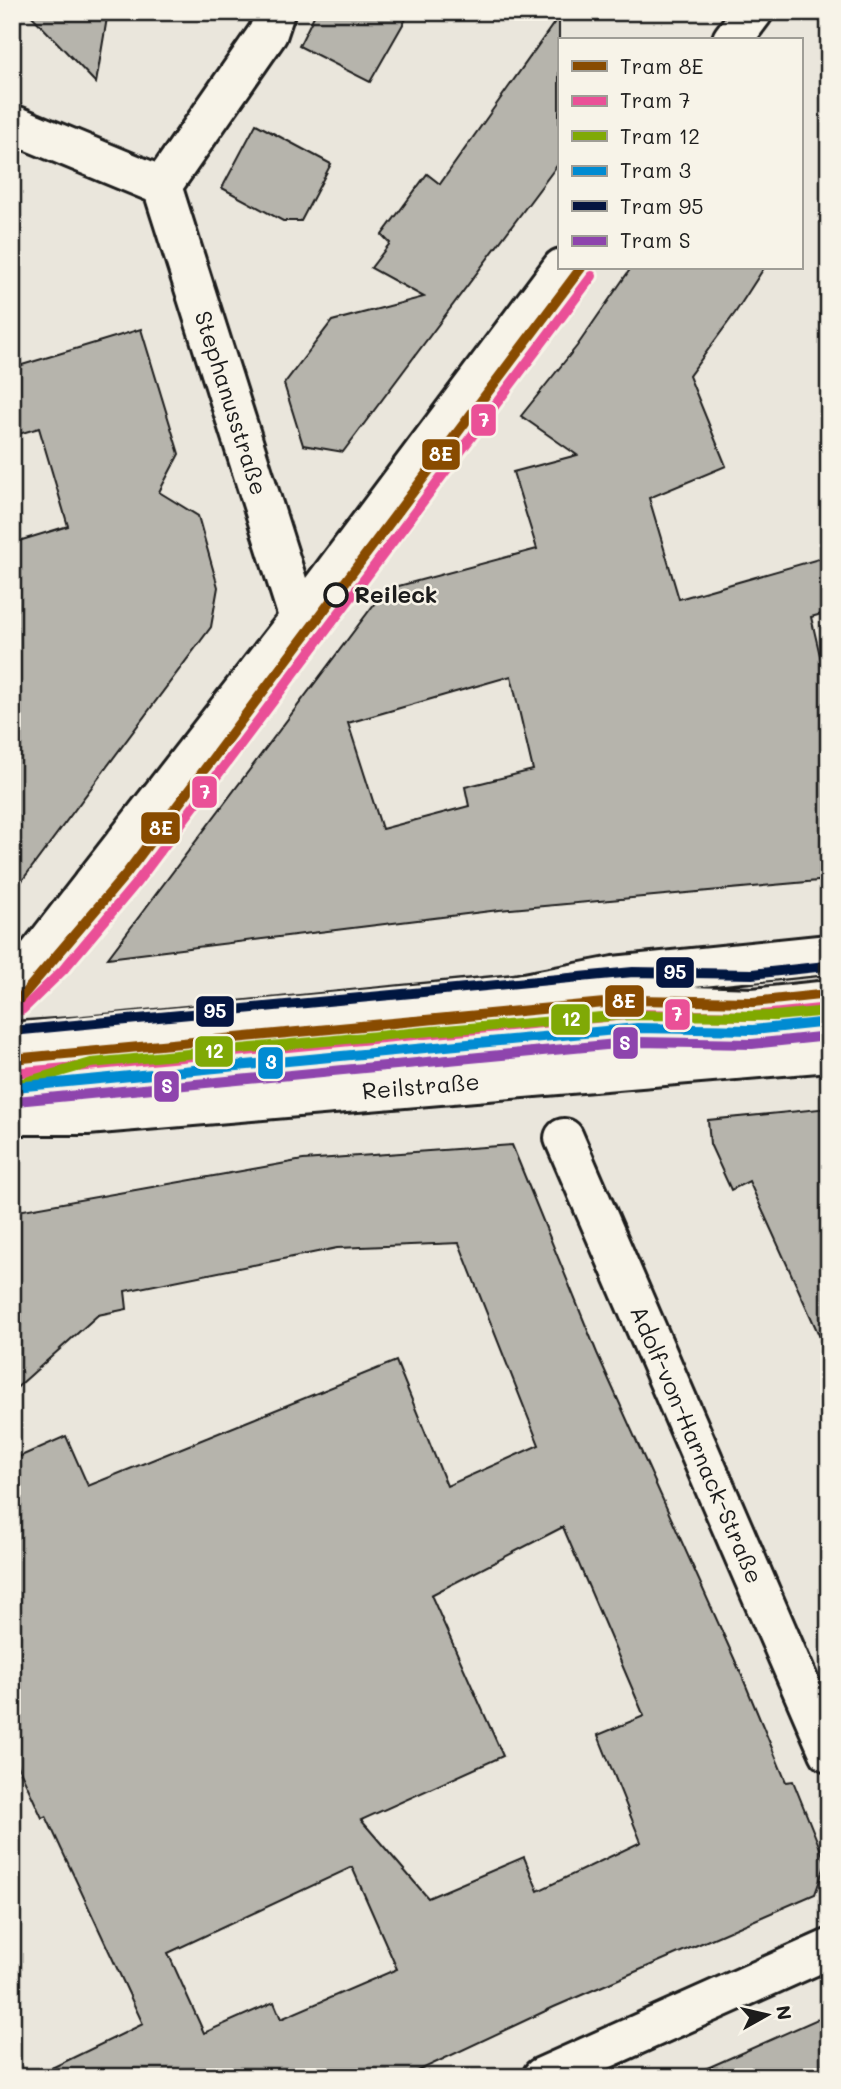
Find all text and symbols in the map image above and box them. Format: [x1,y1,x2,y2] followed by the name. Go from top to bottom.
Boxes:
[558,38,802,270] legend
[620,52,704,79] text: Tram 8E
[620,86,690,113] text: Tram 7
[620,122,700,149] text: Tram 12
[620,156,691,183] text: Tram 3
[620,192,703,219] text: Tram 95
[620,226,691,253] text: Tram S
[188,307,275,499] street label: Stephanusstraße
[470,403,497,437] line badge: 7
[479,407,490,432] text: 7
[421,438,461,471] line badge: 8E
[429,441,453,466] text: 8E
[354,579,437,609] place label: Reileck
[324,583,348,607] marker: Reileck
[191,775,218,809] line badge: 7
[200,779,211,804] text: 7
[140,811,181,845] line badge: 8E
[149,815,173,840] text: 8E
[655,956,695,989] line badge: 95
[664,959,686,984] text: 95
[604,984,645,1018] line badge: 8E
[612,988,636,1013] text: 8E
[195,995,235,1028] line badge: 95
[204,998,226,1023] text: 95
[664,998,691,1031] line badge: 7
[672,1001,683,1026] text: 7
[550,1003,591,1036] line badge: 12
[561,1006,581,1031] text: 12
[612,1026,639,1060] line badge: S
[619,1030,631,1055] text: S
[194,1035,234,1068] line badge: 12
[204,1038,224,1063] text: 12
[257,1046,284,1080] line badge: 3
[265,1049,277,1074] text: 3
[361,1066,481,1106] street label: Reilstraße
[153,1070,180,1103] line badge: S
[161,1073,173,1098] text: S
[624,1301,770,1588] street label: Adolf-von-Harnack-Straße
[732,1980,802,2050] north arrow
[771,2004,798,2021] text: N

